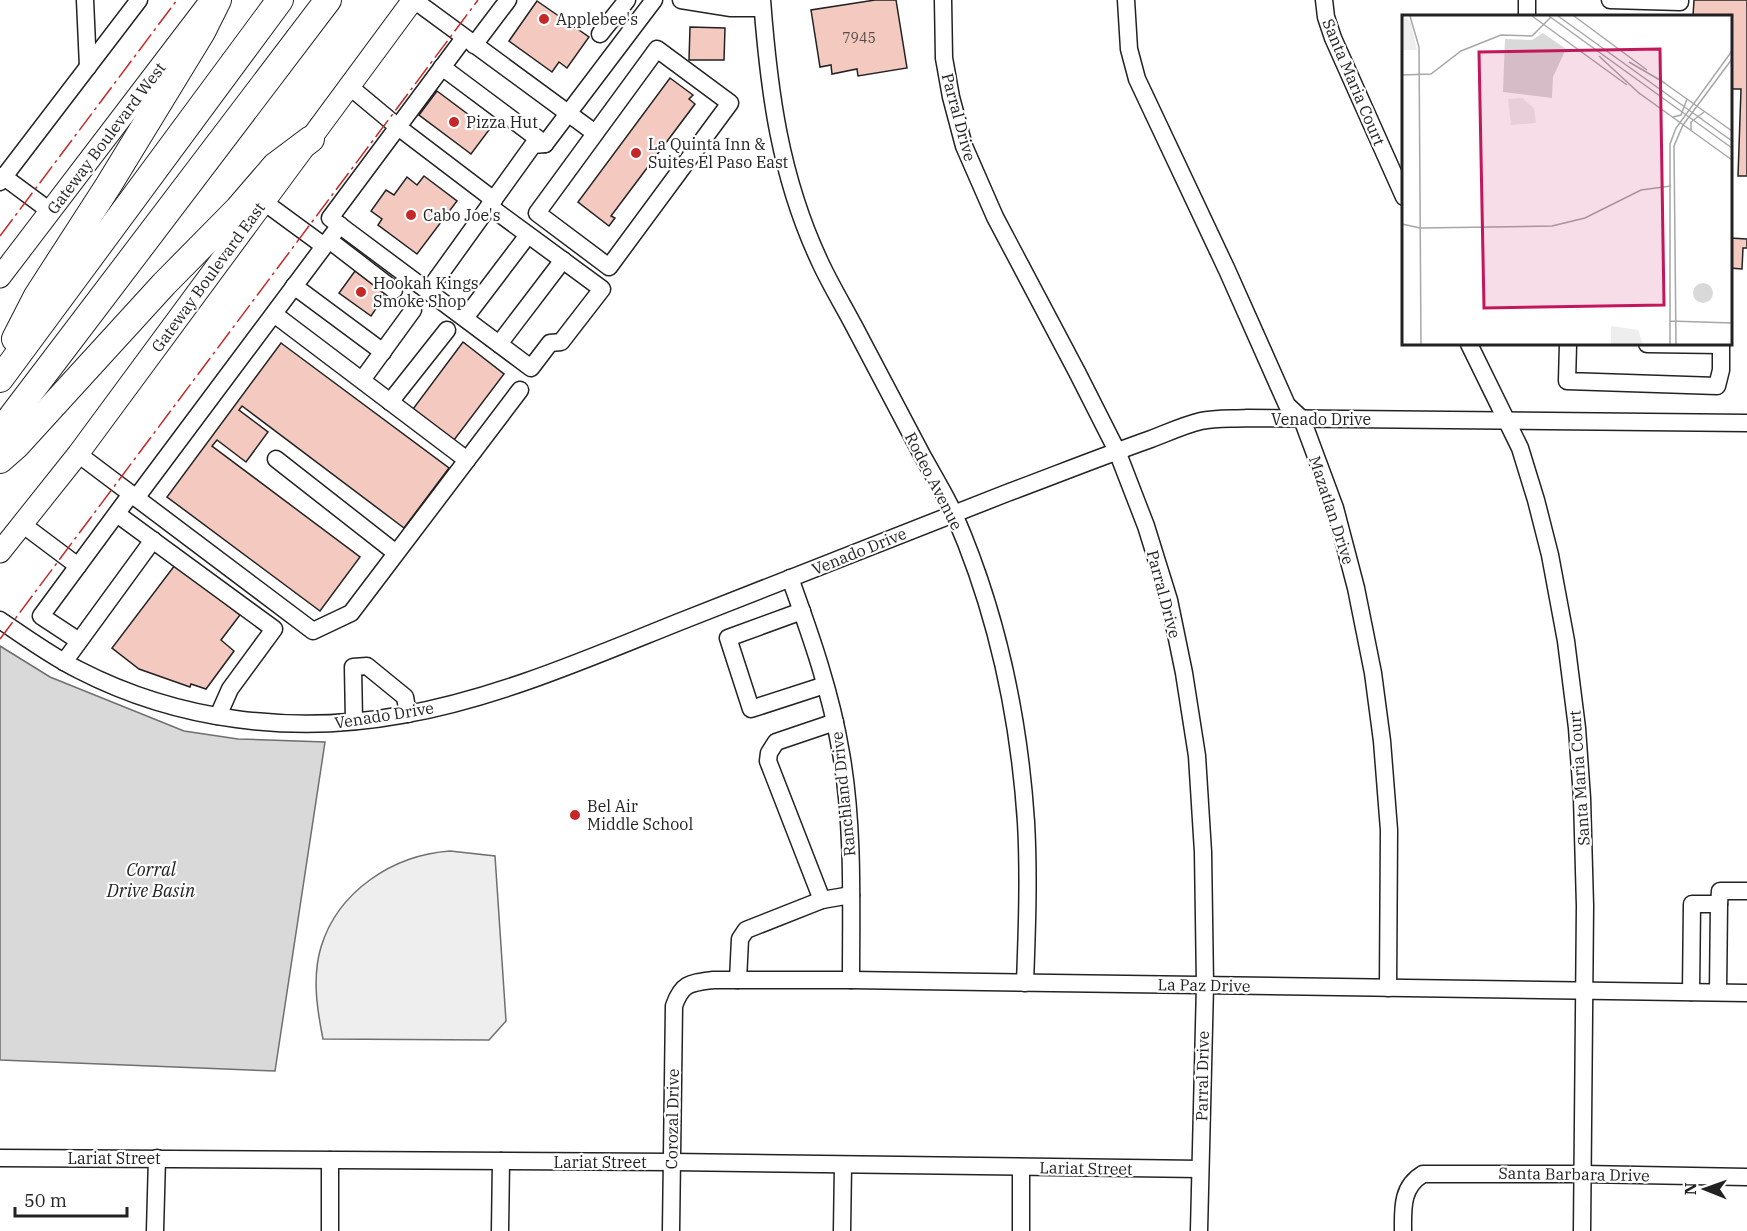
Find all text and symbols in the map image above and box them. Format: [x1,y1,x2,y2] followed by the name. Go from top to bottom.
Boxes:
[556,9,638,29] place label: Applebee's
[537,12,551,26] marker: Applebee's
[1402,15,1732,345] inset map
[1318,16,1390,149] street label: Santa Maria Court
[842,29,876,47] house number: 7945
[42,58,170,218] street label: Gateway Boulevard West
[938,71,980,163] street label: Parral Drive
[466,112,538,132] place label: Pizza Hut
[447,115,461,129] marker: Pizza Hut
[648,134,789,172] place label: La Quinta Inn & Suites El Paso East
[629,146,643,160] marker: La Quinta Inn & Suites El Paso East
[147,198,269,356] street label: Gateway Boulevard East
[423,205,501,225] place label: Cabo Joe's
[404,208,418,222] marker: Cabo Joe's
[373,273,479,311] place label: Hookah Kings Smoke Shop
[354,285,368,299] marker: Hookah Kings Smoke Shop
[1271,409,1371,429] street label: Venado Drive
[901,429,967,533] street label: Rodeo Avenue
[1305,453,1359,567] street label: Mazatlan Drive
[809,523,909,579] street label: Venado Drive
[1143,548,1185,640] street label: Parral Drive
[333,697,435,733] street label: Venado Drive
[1564,709,1594,846] street label: Santa Maria Court
[826,731,860,857] street label: Ranchland Drive
[587,796,693,834] place label: Bel Air Middle School
[568,808,582,822] marker: Bel Air Middle School
[106,858,196,902] water label: Corral Drive Basin
[1157,974,1251,996] street label: La Paz Drive
[1191,1031,1213,1121] street label: Parral Drive
[661,1068,683,1170] street label: Corozal Drive
[67,1148,161,1168] street label: Lariat Street
[553,1152,647,1172] street label: Lariat Street
[1039,1157,1133,1179] street label: Lariat Street
[1675,1159,1735,1219] north arrow
[1498,1163,1650,1185] street label: Santa Barbara Drive
[15,1180,128,1218] scale bar
[1680,1182,1700,1195] text: N
[24,1189,67,1212] text: 50 m

